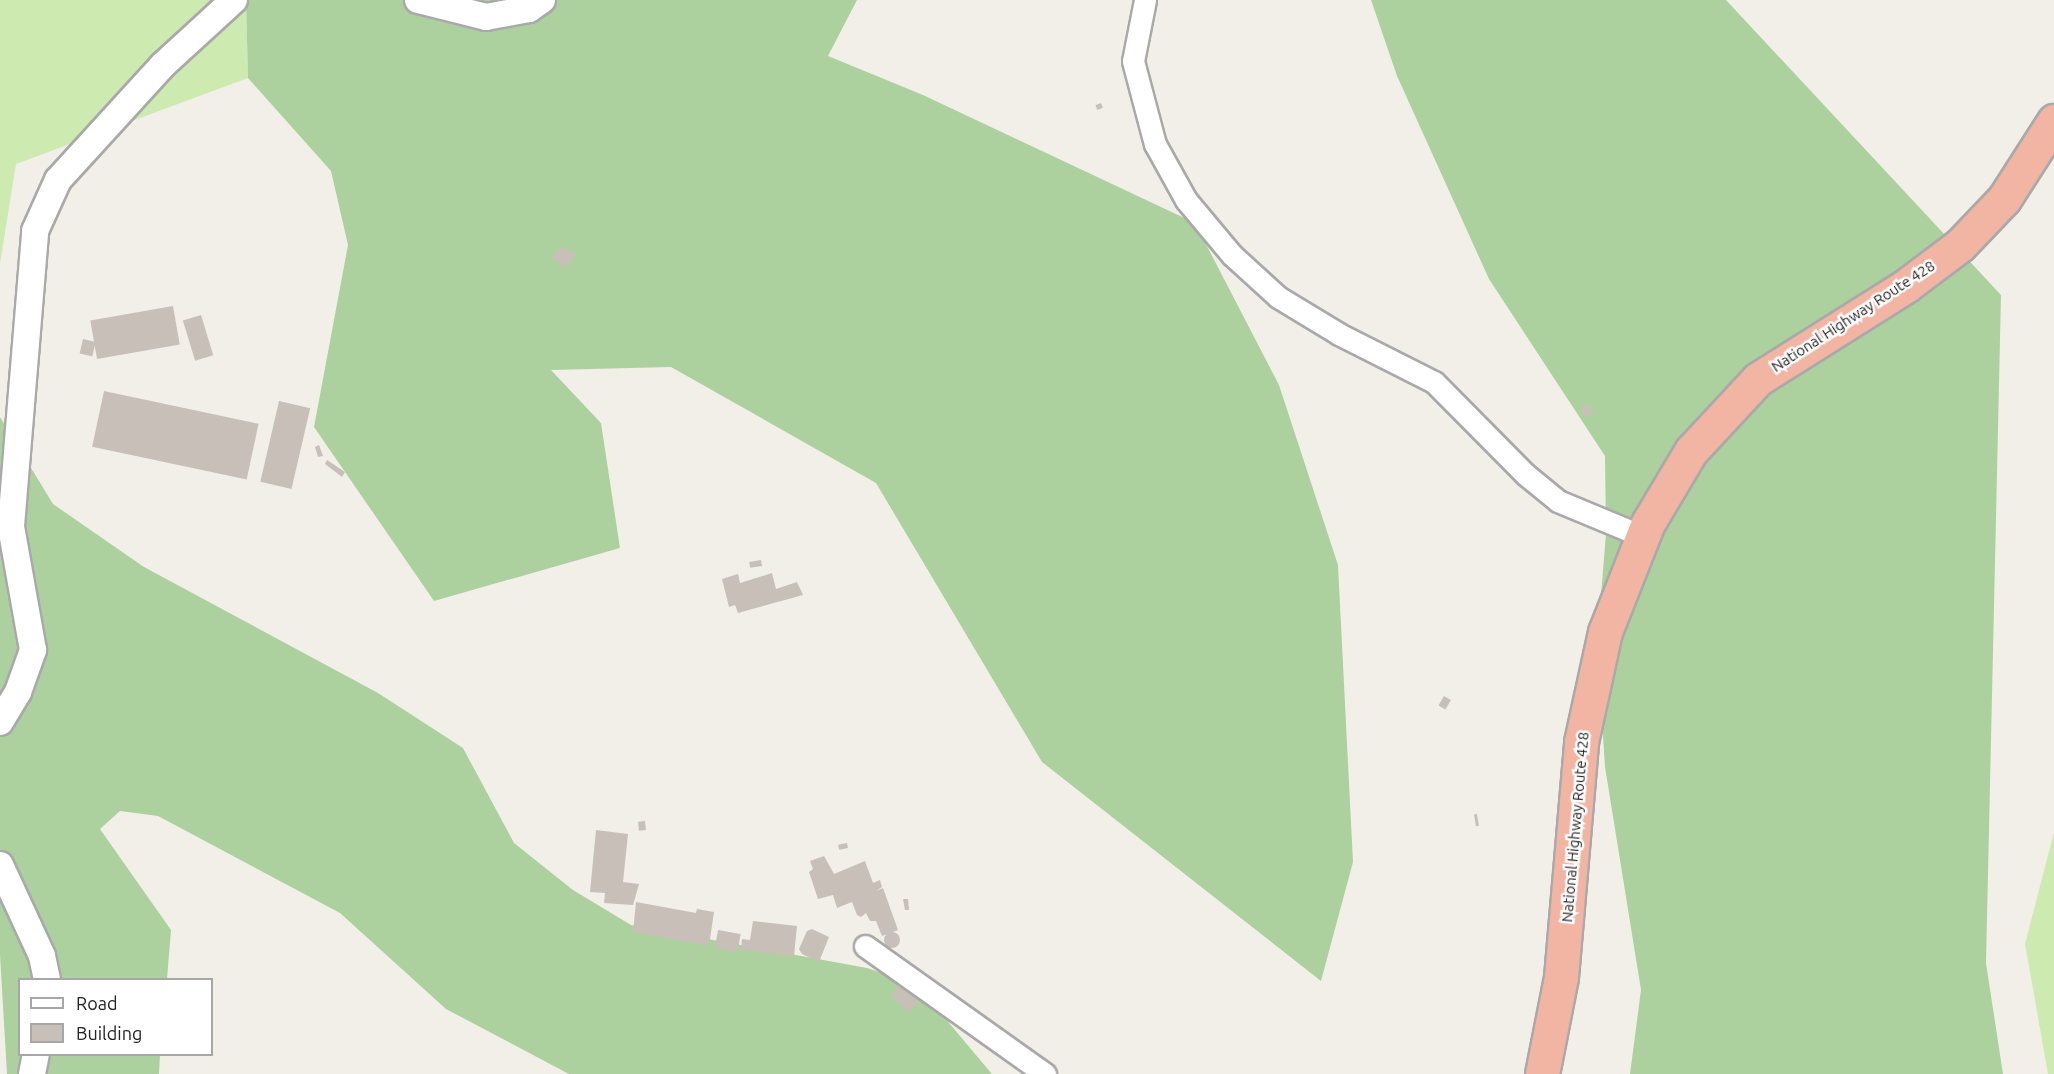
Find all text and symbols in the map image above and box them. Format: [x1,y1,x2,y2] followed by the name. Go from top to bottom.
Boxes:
[1768,256,1938,376] street label: National Highway Route 428
[1558,731,1592,923] street label: National Highway Route 428
[18,978,213,1056] legend
[76,993,118,1013] text: Road
[76,1023,142,1043] text: Building

